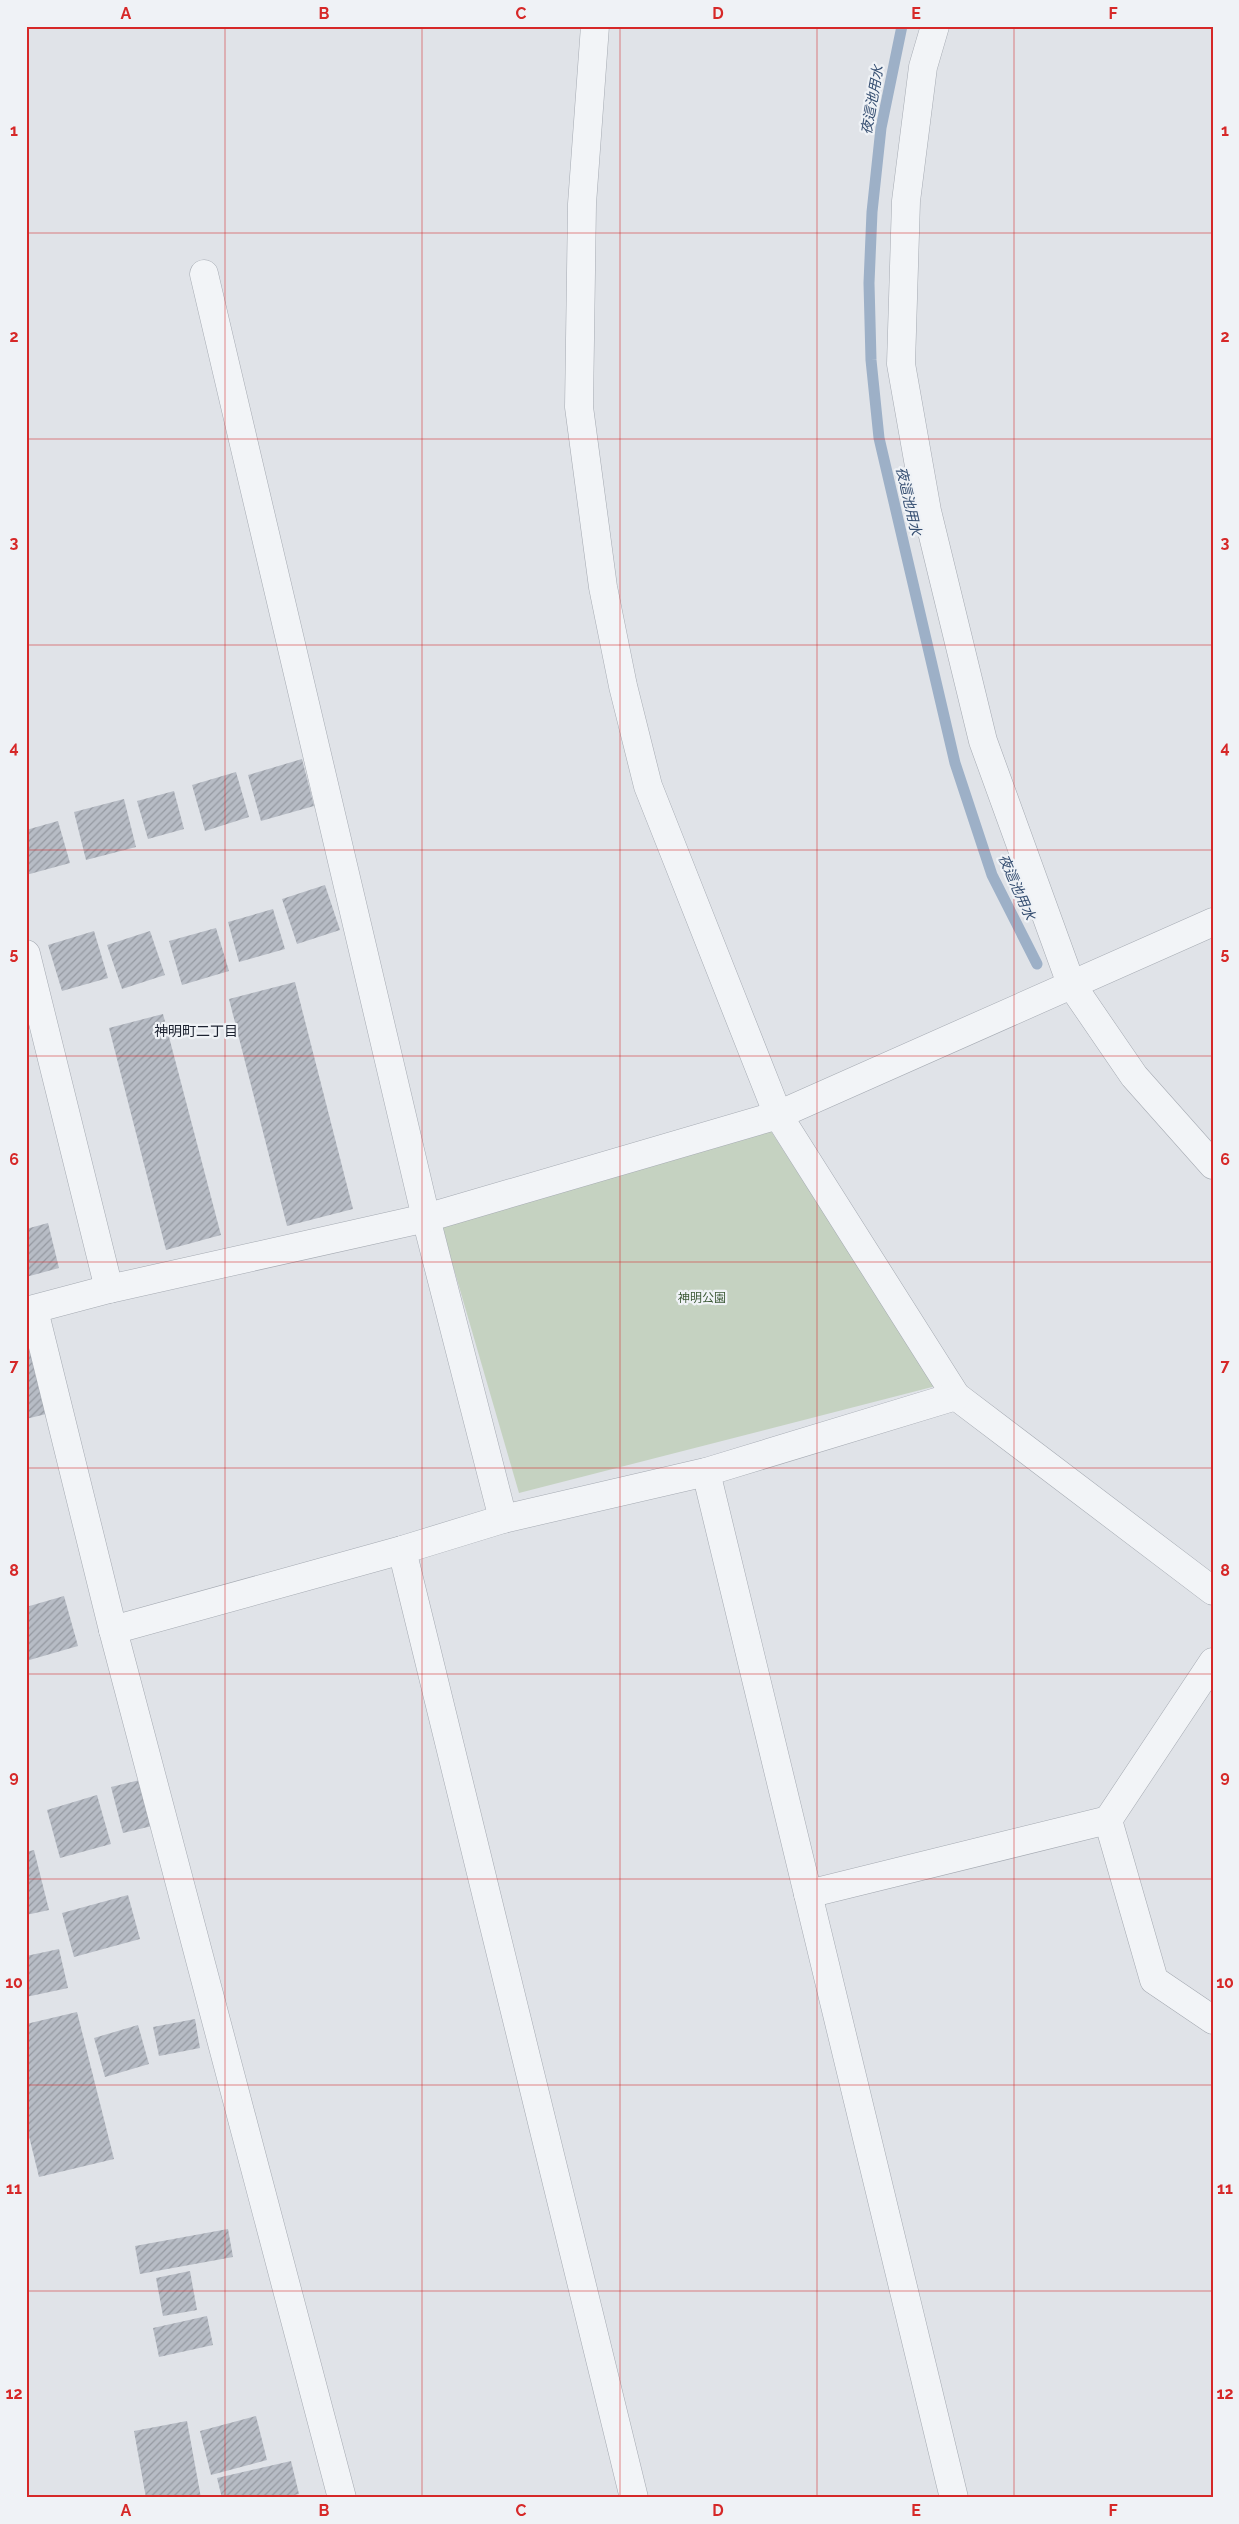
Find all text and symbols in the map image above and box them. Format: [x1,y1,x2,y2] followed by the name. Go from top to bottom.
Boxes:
[121,4,132,23] text: A
[319,4,330,23] text: B
[516,4,527,23] text: C
[712,4,724,23] text: D
[911,4,921,23] text: E
[1108,4,1118,23] text: F
[858,62,886,136] water label: 夜這池用水
[10,121,18,140] text: 1
[1221,121,1229,140] text: 1
[9,327,19,346] text: 2
[1220,327,1230,346] text: 2
[893,465,925,539] water label: 夜這池用水
[10,533,19,552] text: 3
[1221,533,1230,552] text: 3
[9,738,19,757] text: 4
[1220,738,1230,757] text: 4
[995,852,1039,924] water label: 夜這池用水
[10,944,19,963] text: 5
[1221,944,1230,963] text: 5
[154,1023,238,1039] district label: 神明町二丁目
[9,1150,19,1169] text: 6
[1220,1150,1230,1169] text: 6
[678,1291,726,1305] park label: 神明公園
[10,1356,19,1375] text: 7
[1221,1356,1230,1375] text: 7
[9,1561,19,1580] text: 8
[1220,1561,1230,1580] text: 8
[9,1767,19,1786] text: 9
[1220,1767,1230,1786] text: 9
[5,1973,23,1992] text: 10
[1216,1973,1234,1992] text: 10
[6,2179,22,2198] text: 11
[1217,2179,1233,2198] text: 11
[6,2384,22,2403] text: 12
[1217,2384,1233,2403] text: 12
[121,2501,132,2520] text: A
[319,2501,330,2520] text: B
[516,2501,527,2520] text: C
[712,2501,724,2520] text: D
[911,2501,921,2520] text: E
[1108,2501,1118,2520] text: F

